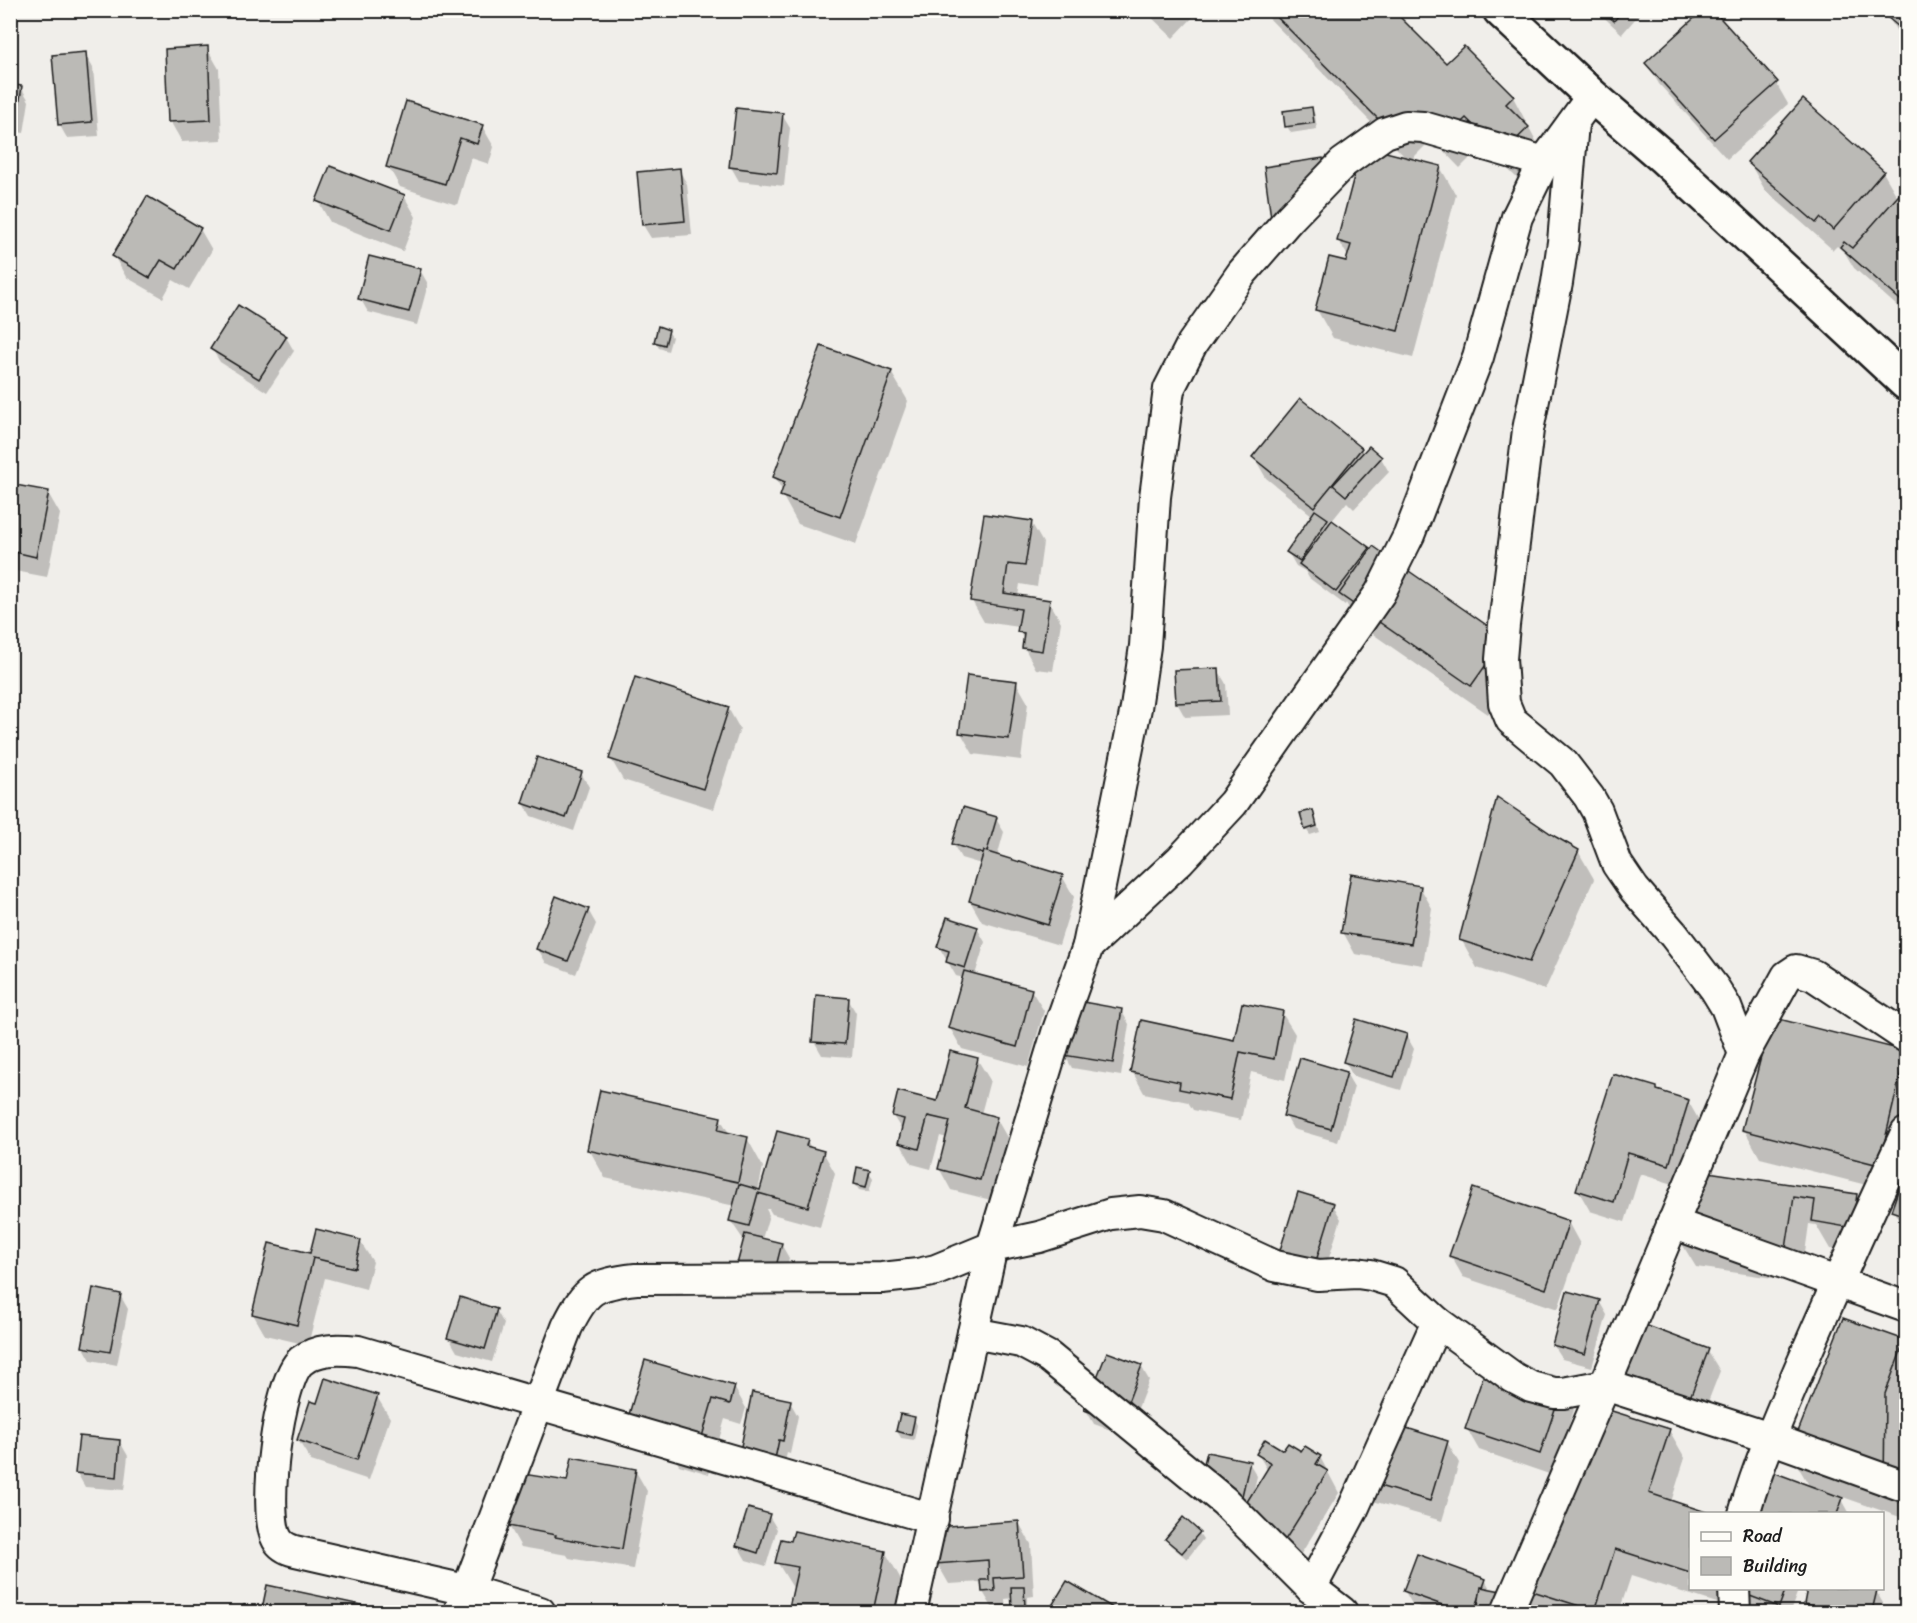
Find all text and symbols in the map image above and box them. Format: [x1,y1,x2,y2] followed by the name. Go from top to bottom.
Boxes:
[1689,1512,1884,1590] legend
[1743,1520,1783,1552] text: Road
[1743,1550,1807,1582] text: Building

